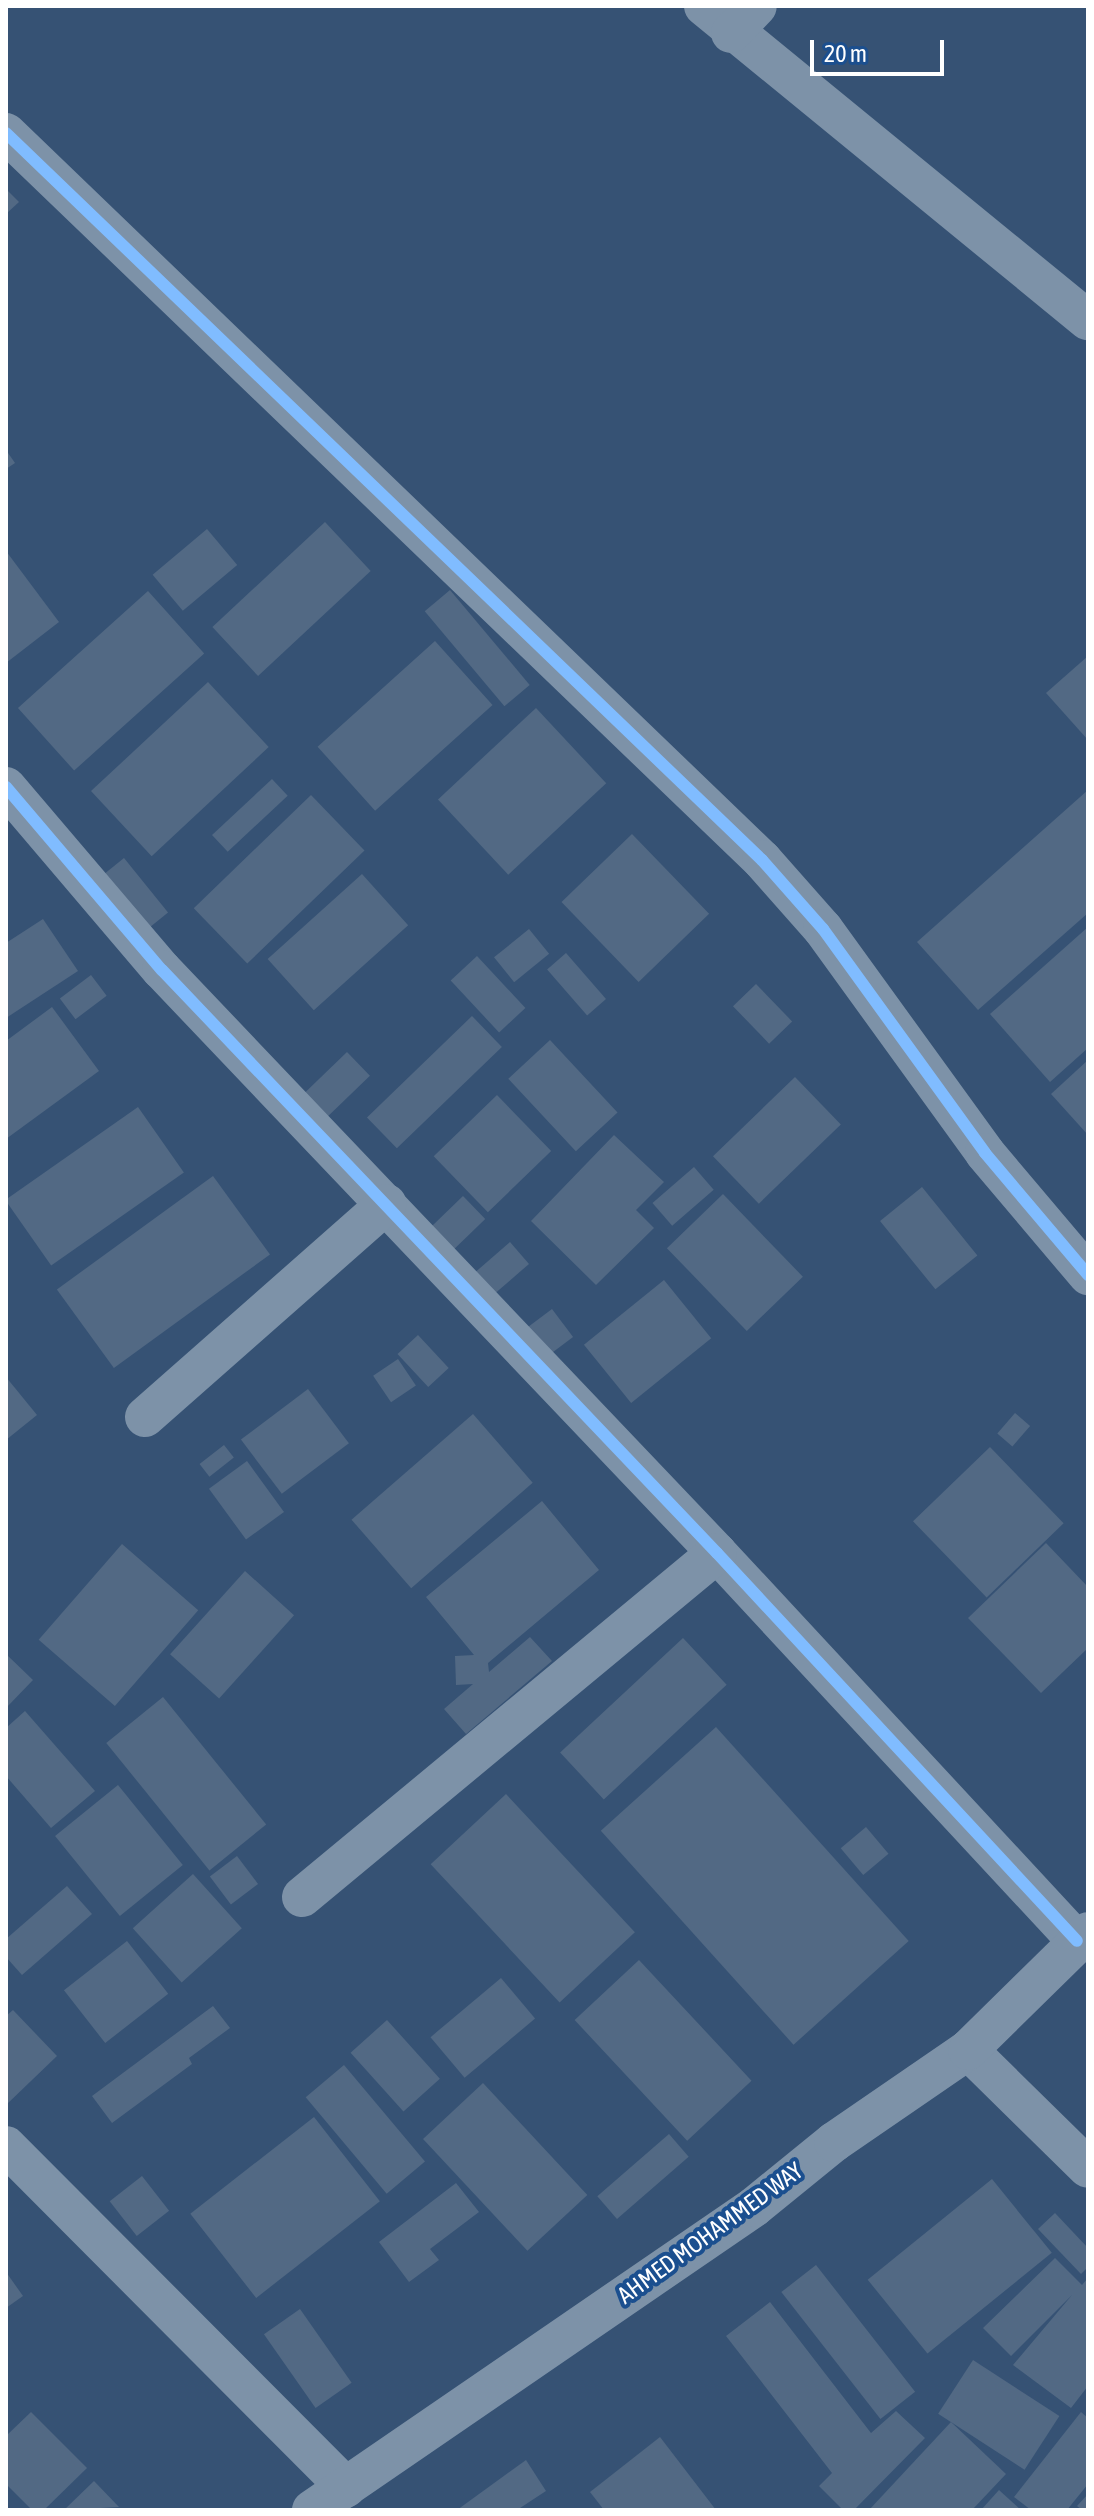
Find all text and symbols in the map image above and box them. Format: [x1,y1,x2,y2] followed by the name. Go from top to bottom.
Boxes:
[814,24,948,74] scale bar
[824,40,867,67] text: 20 m
[612,2156,808,2310] street label: AHMED MOHAMMED WAY

